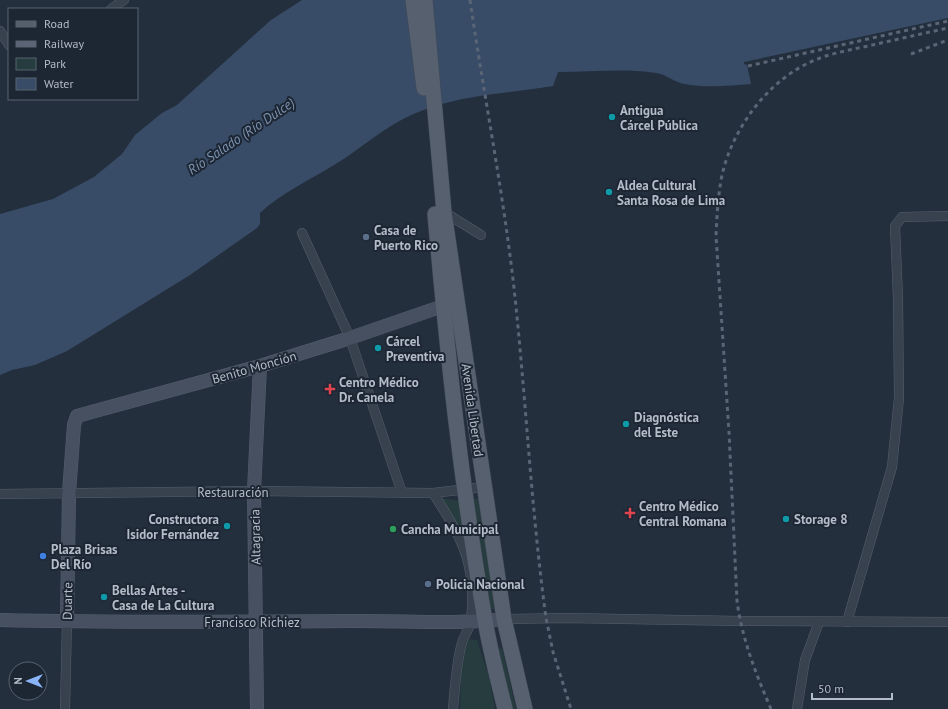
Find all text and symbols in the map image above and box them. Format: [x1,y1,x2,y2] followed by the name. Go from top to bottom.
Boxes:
[8,8,138,100] legend
[44,16,69,31] text: Road
[44,36,84,51] text: Railway
[44,56,66,71] text: Park
[44,76,74,91] text: Water
[184,93,298,179] water label: Río Salado (Río Dulce)
[620,102,698,134] place label: Antigua Cárcel Pública
[607,112,617,122] marker: Antigua Cárcel Pública
[617,177,725,209] place label: Aldea Cultural Santa Rosa de Lima
[604,187,614,197] marker: Aldea Cultural Santa Rosa de Lima
[374,222,438,254] place label: Casa de Puerto Rico
[361,232,371,242] marker: Casa de Puerto Rico
[386,333,445,365] place label: Cárcel Preventiva
[373,343,383,353] marker: Cárcel Preventiva
[210,347,298,388] street label: Benito Monción
[458,362,487,458] street label: Avenida Libertad
[339,374,419,406] place label: Centro Médico Dr. Canela
[324,383,336,395] marker: Centro Médico Dr. Canela
[634,409,699,441] place label: Diagnóstica del Este
[621,419,631,429] marker: Diagnóstica del Este
[197,484,269,501] street label: Restauración
[639,498,727,530] place label: Centro Médico Central Romana
[624,507,636,519] marker: Centro Médico Central Romana
[247,509,264,565] street label: Altagracia
[127,511,219,543] place label: Constructora Isidor Fernández
[794,511,848,528] place label: Storage 8
[781,514,791,524] marker: Storage 8
[222,521,232,531] marker: Constructora Isidor Fernández
[401,521,499,538] place label: Cancha Municipal
[388,524,398,534] marker: Cancha Municipal
[51,541,118,573] place label: Plaza Brisas Del Río
[38,551,48,561] marker: Plaza Brisas Del Río
[436,576,525,593] place label: Policia Nacional
[423,579,433,589] marker: Policia Nacional
[59,582,76,620] street label: Duarte
[112,582,214,614] place label: Bellas Artes - Casa de La Cultura
[99,592,109,602] marker: Bellas Artes - Casa de La Cultura
[204,614,300,631] street label: Francisco Richiez
[8,661,48,701] north arrow
[812,675,892,701] scale bar
[11,677,25,685] text: N
[818,681,844,696] text: 50 m

